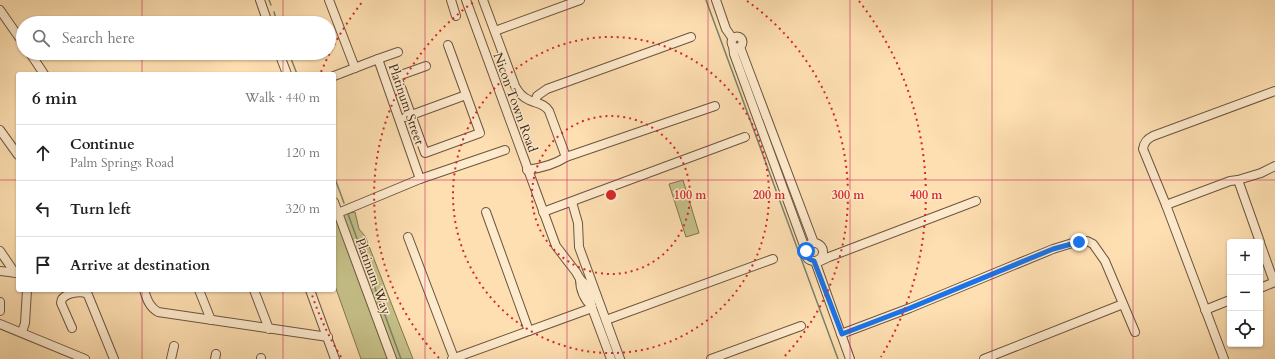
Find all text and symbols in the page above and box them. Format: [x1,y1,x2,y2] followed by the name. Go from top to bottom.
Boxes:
[16,16,336,60] search box
[30,27,52,49] icon: search
[62,28,135,48] text: Search here
[489,50,542,155] street label: Nicon Town Road
[384,61,428,147] street label: Platinum Street
[32,87,77,110] text: 6 min
[245,89,320,107] text: Walk · 440 m
[70,134,135,154] text: Continue
[32,142,54,164] icon: ahead
[286,144,320,162] text: 120 m
[70,154,174,172] text: Palm Springs Road
[674,187,707,203] text: 100 m
[753,187,786,203] text: 200 m
[832,187,865,203] text: 300 m
[910,187,943,203] text: 400 m
[604,188,618,202] centre of rings
[32,198,54,220] icon: left
[70,199,131,219] text: Turn left
[286,200,320,218] text: 320 m
[1070,233,1088,251] route end
[351,236,395,317] street label: Platinum Way
[1227,239,1263,347] map controls
[1227,239,1263,275] button: +
[797,242,815,260] route start
[32,254,54,276] icon: arrive
[70,255,210,275] text: Arrive at destination
[1227,275,1263,311] button: −
[1227,311,1263,347] button: locate

